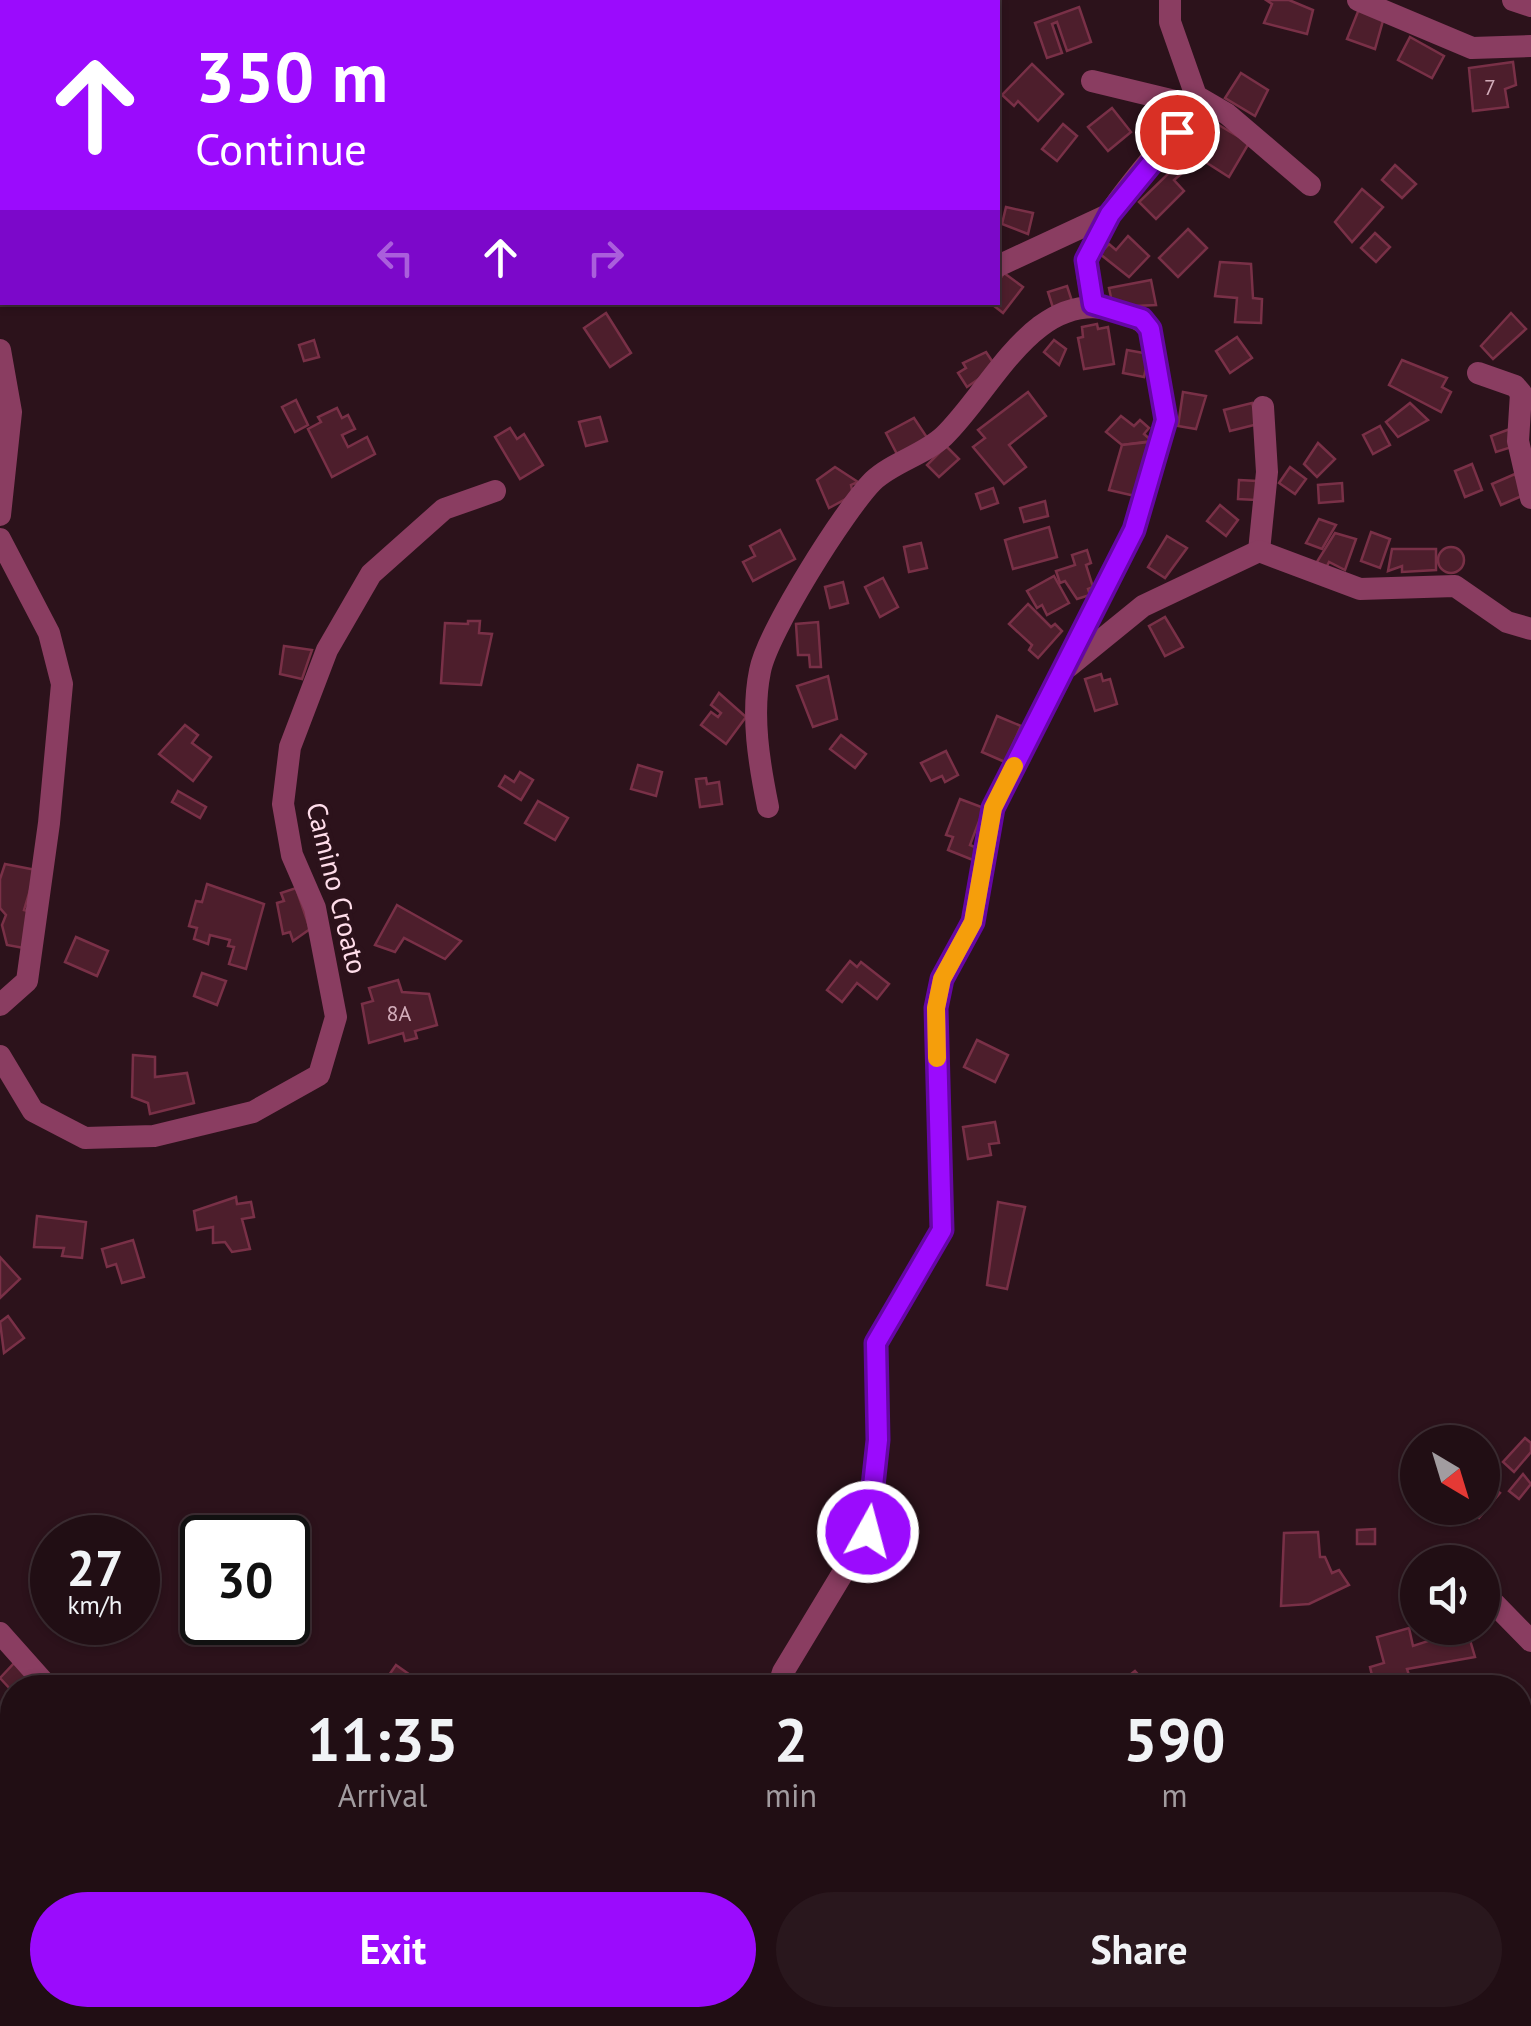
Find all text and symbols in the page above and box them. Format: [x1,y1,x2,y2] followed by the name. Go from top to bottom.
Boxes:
[195,31,388,121] text: 350 m
[30,40,160,170] icon: ahead
[1484,73,1496,101] house number: 7
[1135,90,1220,175] pin
[1150,105,1205,160] icon: arrive
[195,119,367,177] text: Continue
[368,230,423,285] icon: left
[473,230,528,285] icon: ahead
[578,230,633,285] icon: right
[298,798,377,978] street label: Camino Croato
[387,999,412,1027] house number: 8A
[1400,1425,1500,1525] north arrow
[1400,1425,1500,1645] map controls
[816,1480,920,1584] position arrow
[180,1515,310,1645] speed limit sign: 30
[67,1535,123,1600] text: 27
[1400,1545,1500,1645] button: sound
[68,1589,122,1621] text: km/h
[306,1700,459,1778] text: 11:35
[774,1700,808,1778] text: 2
[1124,1700,1226,1778] text: 590
[338,1774,427,1816] text: Arrival
[765,1774,817,1816] text: min
[1162,1774,1188,1816] text: m
[30,1892,756,2007] button: Exit
[776,1892,1502,2007] button: Share

